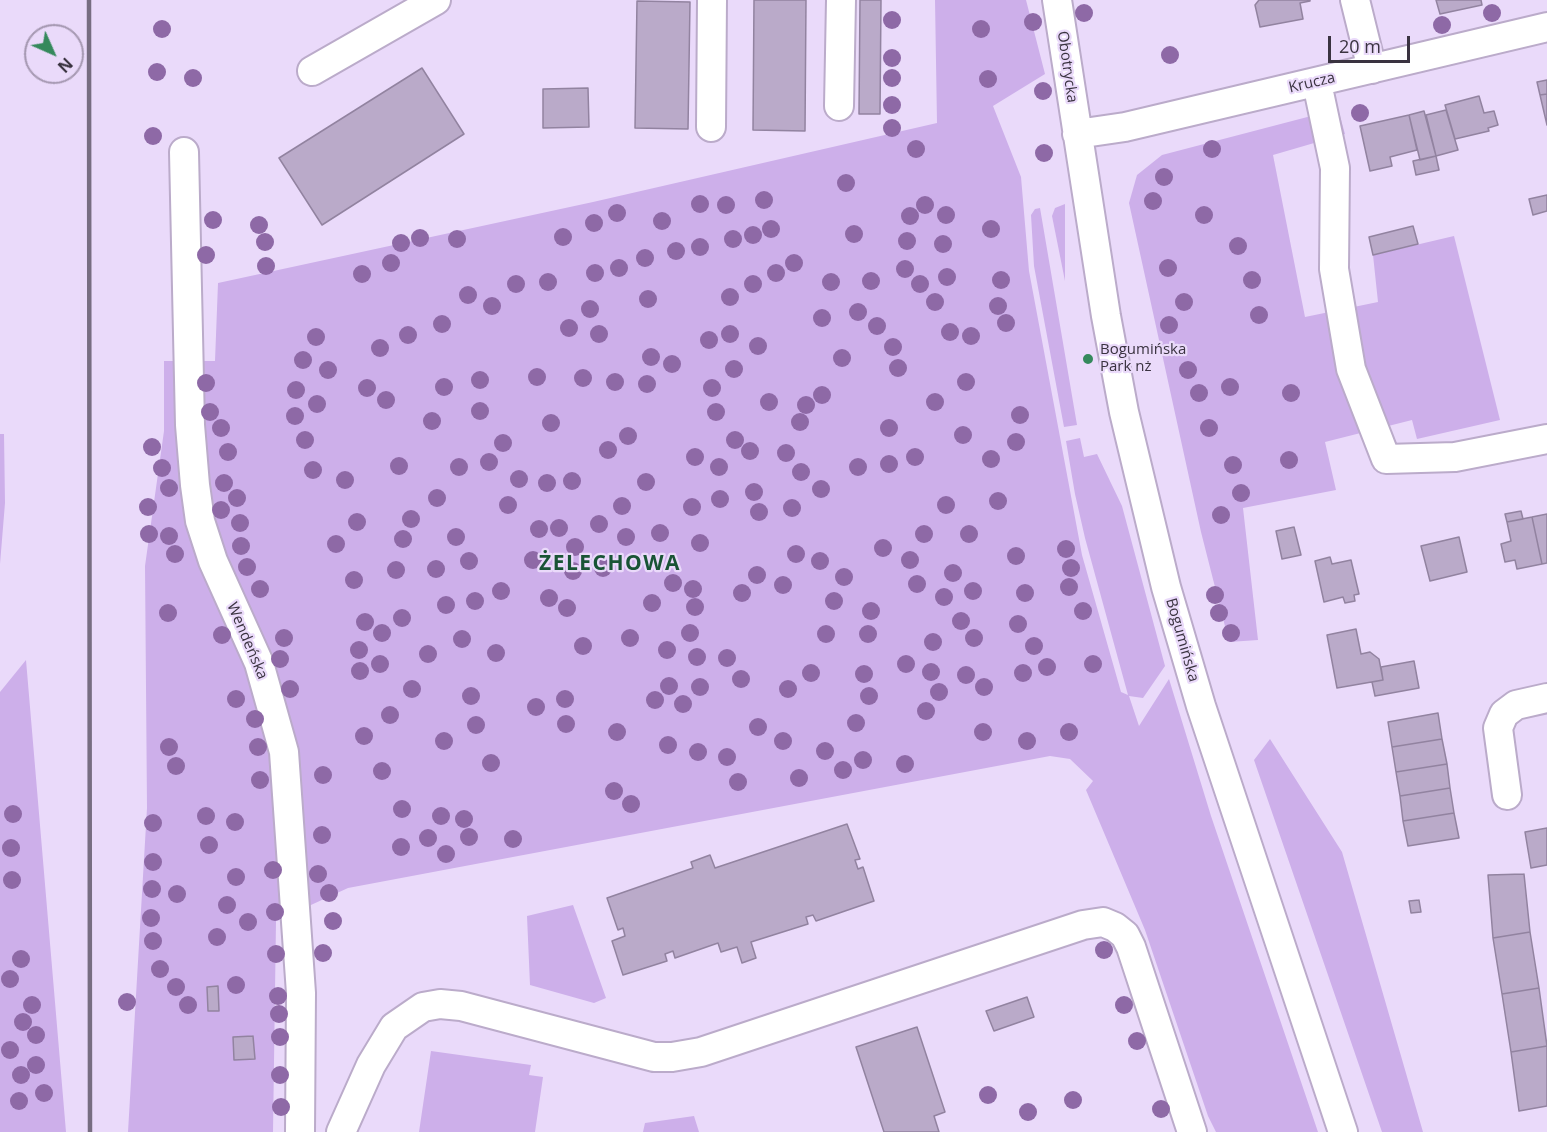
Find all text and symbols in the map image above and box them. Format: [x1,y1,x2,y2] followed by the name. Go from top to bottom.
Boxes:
[24,24,84,84] north arrow
[1331,24,1414,62] scale bar
[1053,30,1081,104] street label: Obotrycka
[1339,34,1381,58] text: 20 m
[53,53,78,78] text: N
[1287,69,1337,97] street label: Krucza
[1100,341,1186,376] place label: Bogumińska Park nż
[1081,352,1095,366] marker: Bogumińska Park nż
[539,551,681,577] district label: ŻELECHOWA
[1161,596,1203,684] street label: Bogumińska
[223,600,271,682] street label: Wendeńska

